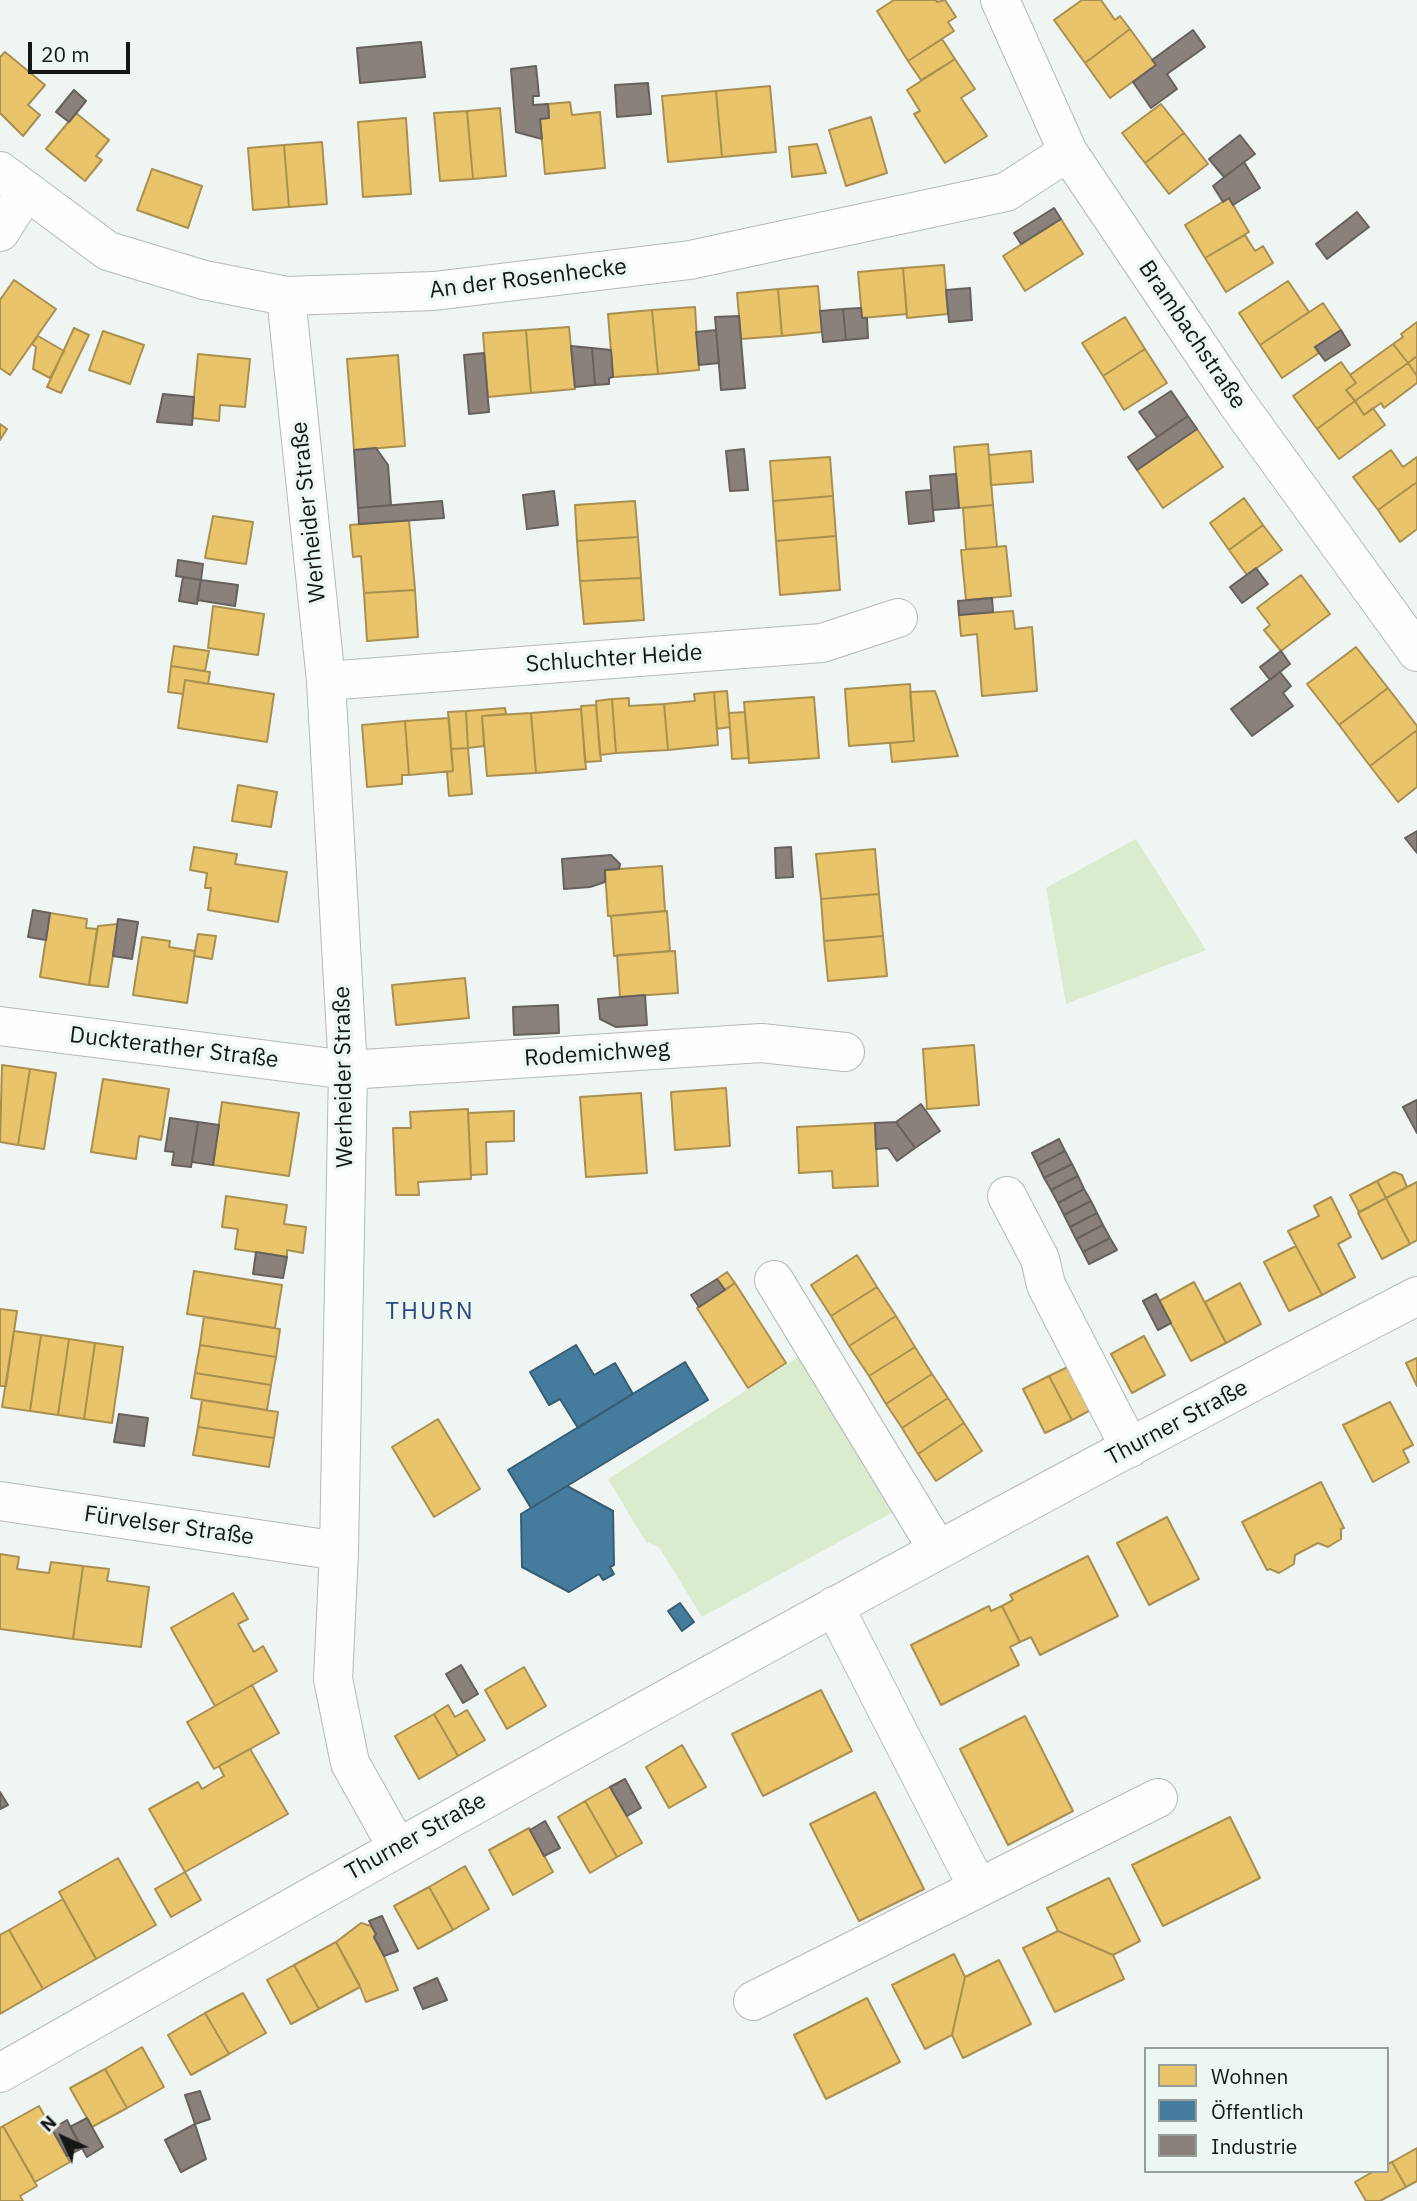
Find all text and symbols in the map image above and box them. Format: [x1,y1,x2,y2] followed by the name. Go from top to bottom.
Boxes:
[32,28,133,72] scale bar
[41,40,90,68] text: 20 m
[428,253,628,305] street label: An der Rosenhecke
[1132,256,1252,414] street label: Brambachstraße
[286,420,332,604] street label: Werheider Straße
[525,639,703,679] street label: Schluchter Heide
[329,986,359,1168] street label: Werheider Straße
[68,1021,280,1075] street label: Duckterather Straße
[523,1035,671,1073] street label: Rodemichweg
[386,1298,474,1326] district label: THURN
[1101,1374,1253,1472] street label: Thurner Straße
[82,1500,256,1552] street label: Fürvelser Straße
[341,1787,491,1887] street label: Thurner Straße
[1144,2047,1389,2173] legend
[1211,2062,1288,2090] text: Wohnen
[1211,2097,1304,2125] text: Öffentlich
[28,2103,98,2173] north arrow
[35,2110,61,2137] text: N
[1211,2132,1297,2160] text: Industrie

